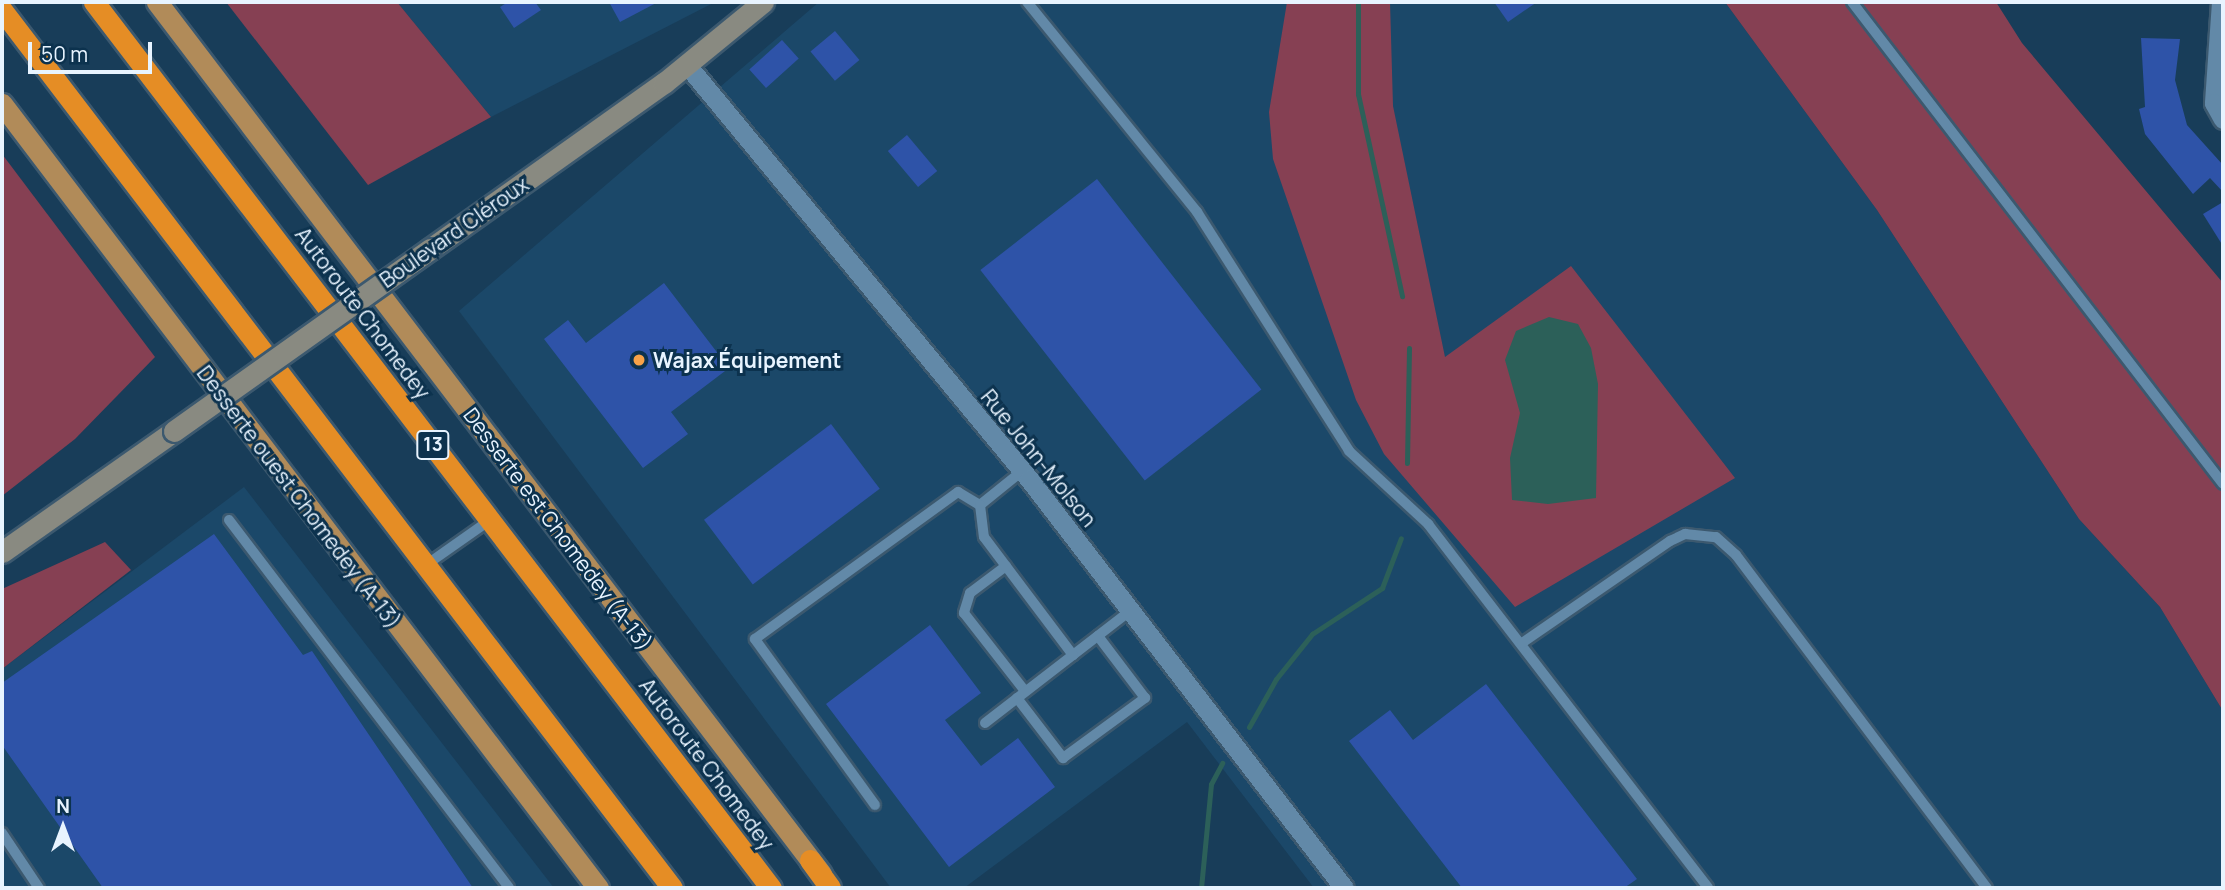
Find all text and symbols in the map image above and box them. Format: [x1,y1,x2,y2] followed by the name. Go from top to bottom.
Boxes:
[32,28,156,72] scale bar
[41,40,88,68] text: 50 m
[375,171,533,293] street label: Boulevard Cléroux
[290,222,436,404] street label: Autoroute Chomedey
[653,347,841,373] place label: Wajax Équipement
[631,352,647,368] marker: Wajax Équipement
[192,361,406,633] street label: Desserte ouest Chomedey (A-13)
[976,384,1102,532] street label: Rue John-Molson
[458,403,658,655] street label: Desserte est Chomedey (A-13)
[416,430,450,460] road number: 13
[634,673,780,855] street label: Autoroute Chomedey
[28,792,98,862] north arrow
[56,793,70,819] text: N

